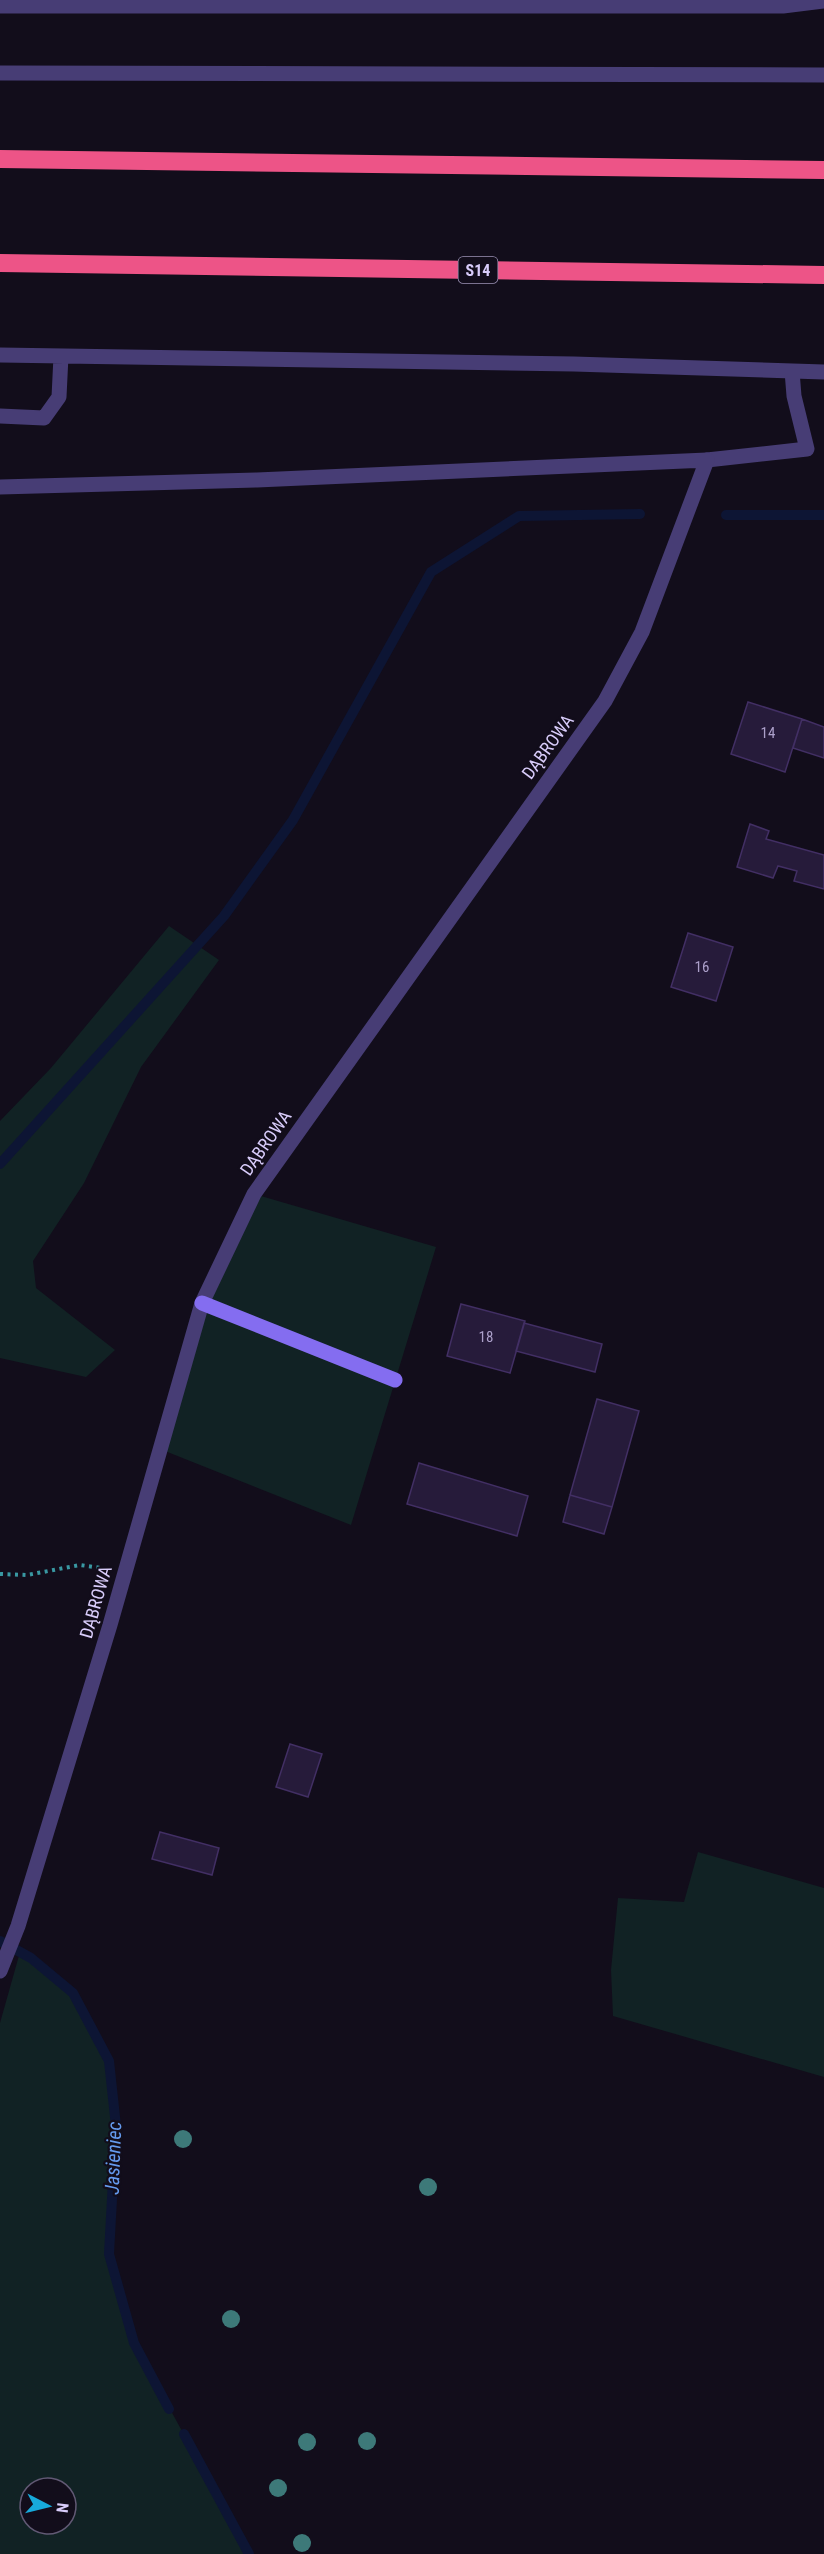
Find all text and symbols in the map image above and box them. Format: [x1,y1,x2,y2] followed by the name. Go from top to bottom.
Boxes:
[458,257,498,283] road number: S14
[517,710,578,783] street label: DĄBROWA
[761,724,775,742] house number: 14
[695,958,709,976] house number: 16
[236,1106,296,1179] street label: DĄBROWA
[479,1328,493,1346] house number: 18
[75,1563,116,1641] street label: DĄBROWA
[100,2121,126,2195] water label: Jasieniec
[18,2476,78,2536] north arrow
[52,2502,72,2514] text: N

